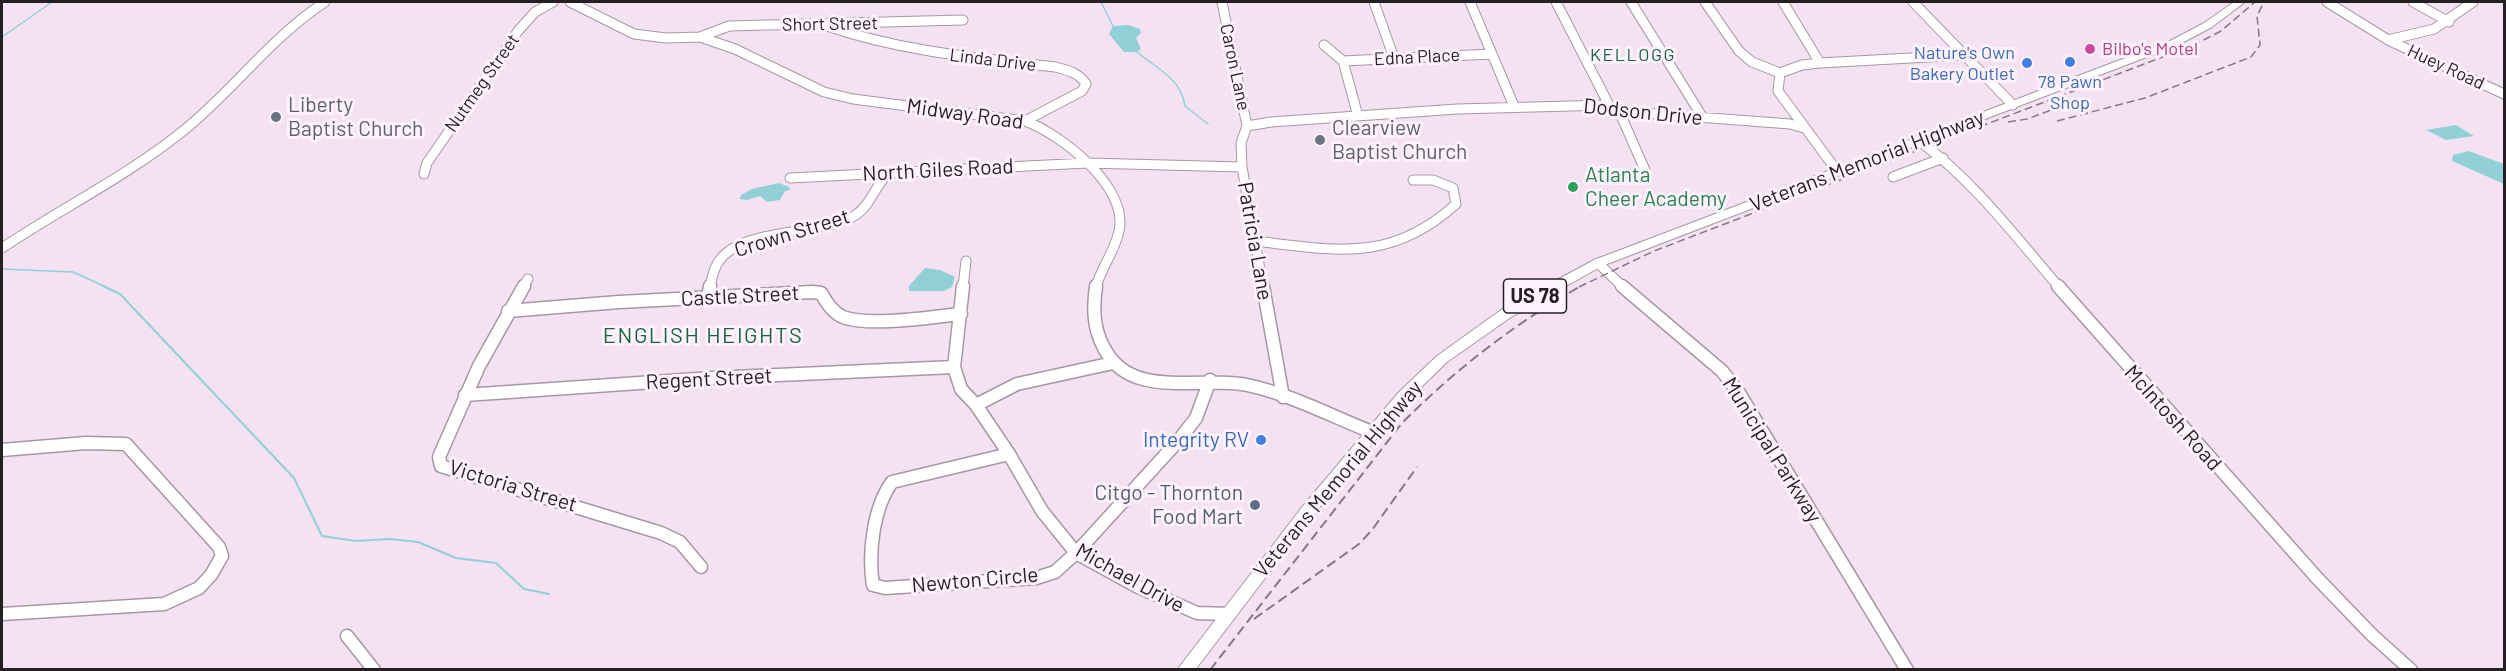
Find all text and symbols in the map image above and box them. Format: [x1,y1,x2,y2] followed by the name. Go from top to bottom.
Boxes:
[782,12,878,36] street label: Short Street
[1215,22,1255,112] street label: Caron Lane
[440,30,524,136] street label: Nutmeg Street
[2102,38,2198,60] place label: Bilbo's Motel
[2404,40,2488,94] street label: Huey Road
[1910,42,2015,84] place label: Nature's Own Bakery Outlet
[2083,42,2097,56] marker: Bilbo's Motel
[948,44,1038,76] street label: Linda Drive
[1373,44,1461,70] street label: Edna Place
[1590,44,1676,66] district label: KELLOGG
[2063,55,2077,69] marker: 78 Pawn Shop
[2020,56,2034,70] marker: Nature's Own Bakery Outlet
[2038,71,2102,113] place label: 78 Pawn Shop
[288,92,423,142] place label: Liberty Baptist Church
[905,93,1025,135] street label: Midway Road
[1582,93,1704,131] street label: Dodson Drive
[1746,105,1988,217] street label: Veterans Memorial Highway
[269,110,283,124] marker: Liberty Baptist Church
[1332,115,1467,165] place label: Clearview Baptist Church
[1313,133,1327,147] marker: Clearview Baptist Church
[862,153,1014,187] street label: North Giles Road
[1585,162,1727,212] place label: Atlanta Cheer Academy
[1232,180,1278,302] street label: Patricia Lane
[1566,180,1580,194] marker: Atlanta Cheer Academy
[731,204,853,262] street label: Crown Street
[1504,279,1567,313] road number: US 78
[680,280,800,312] street label: Castle Street
[603,323,803,349] district label: ENGLISH HEIGHTS
[2119,360,2227,476] street label: McIntosh Road
[645,363,773,395] street label: Regent Street
[1717,372,1827,528] street label: Municipal Parkway
[1248,375,1428,583] street label: Veterans Memorial Highway
[1143,427,1249,453] place label: Integrity RV
[1254,433,1268,447] marker: Integrity RV
[446,455,580,517] street label: Victoria Street
[1094,480,1243,530] place label: Citgo - Thornton Food Mart
[1248,498,1262,512] marker: Citgo - Thornton Food Mart
[1071,538,1189,618] street label: Michael Drive
[911,562,1039,598] street label: Newton Circle

